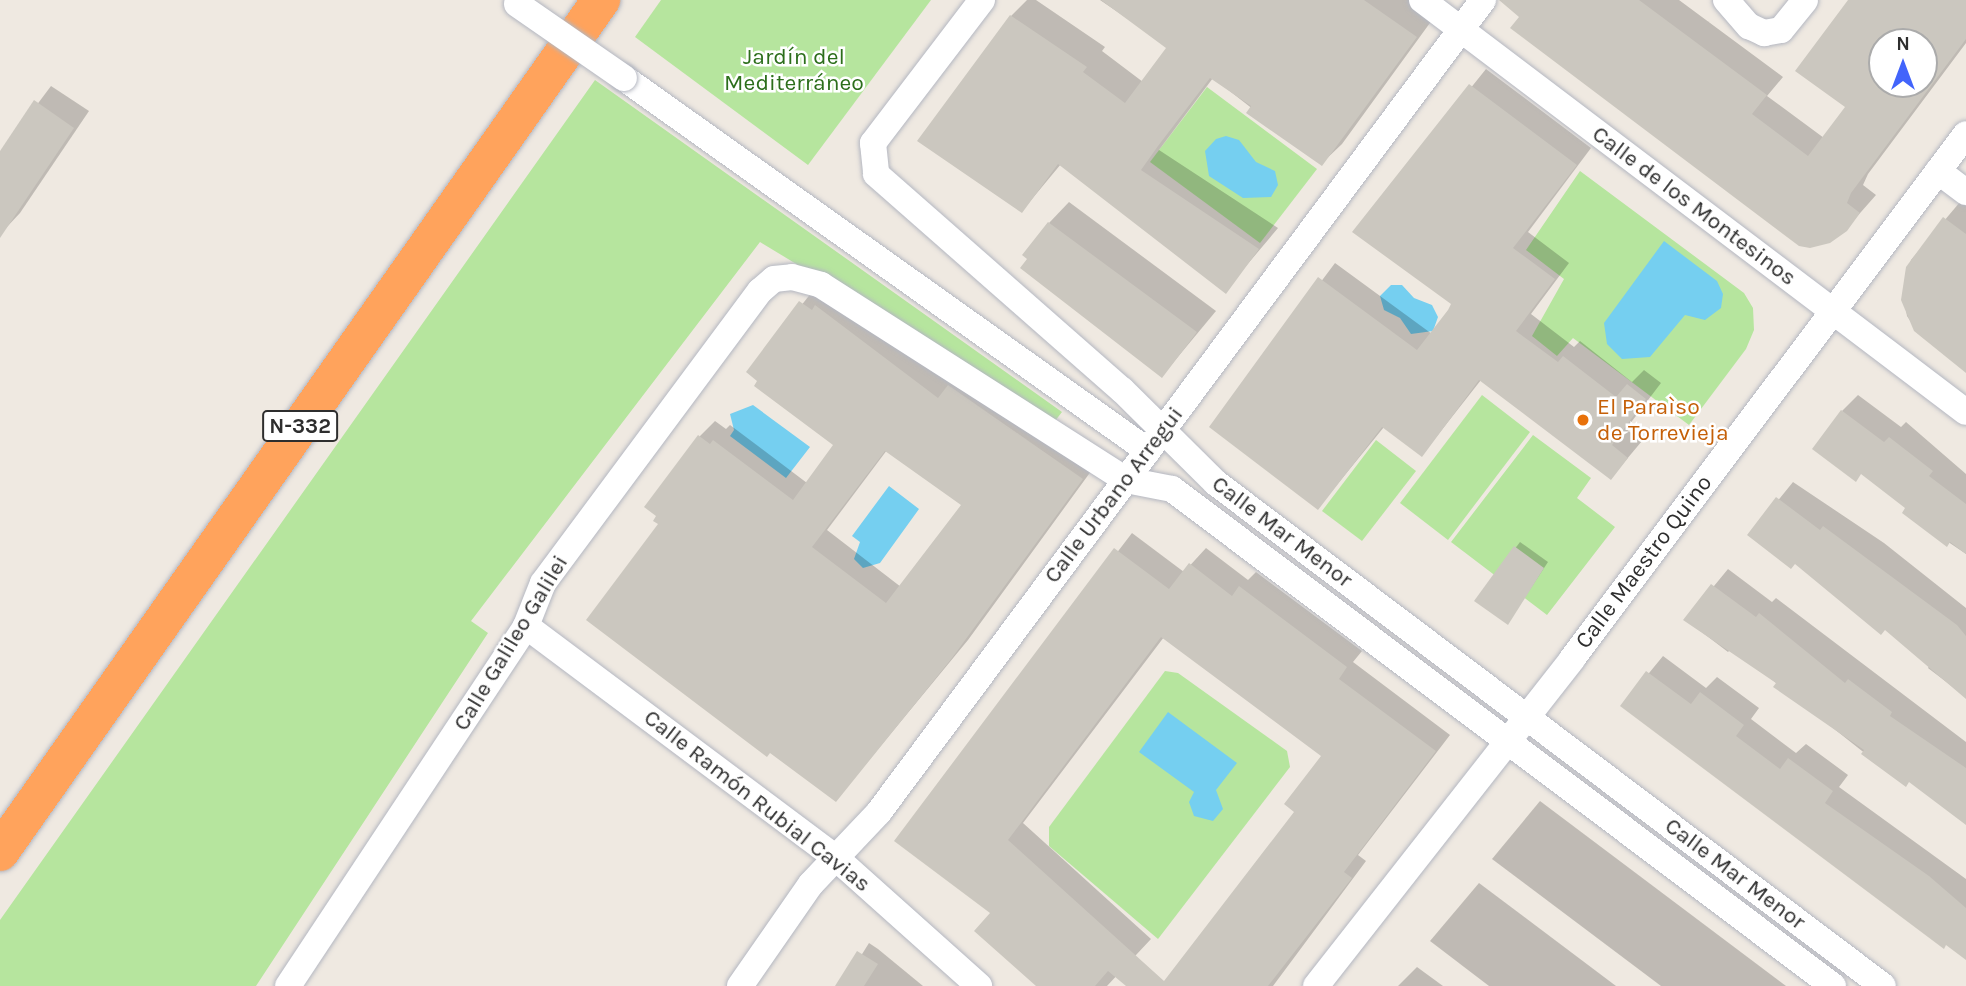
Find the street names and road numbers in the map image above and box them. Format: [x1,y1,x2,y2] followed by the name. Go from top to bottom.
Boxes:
[1587,120,1801,292] street label: Calle de los Montesinos
[1039,401,1189,589] street label: Calle Urbano Arregui
[262,408,338,444] road number: N-332
[1206,470,1358,594] street label: Calle Mar Menor
[1570,470,1718,654] street label: Calle Maestro Quino
[448,550,574,736] street label: Calle Galileo Galilei
[638,704,876,898] street label: Calle Ramón Rubial Cavias
[1659,812,1811,936] street label: Calle Mar Menor

